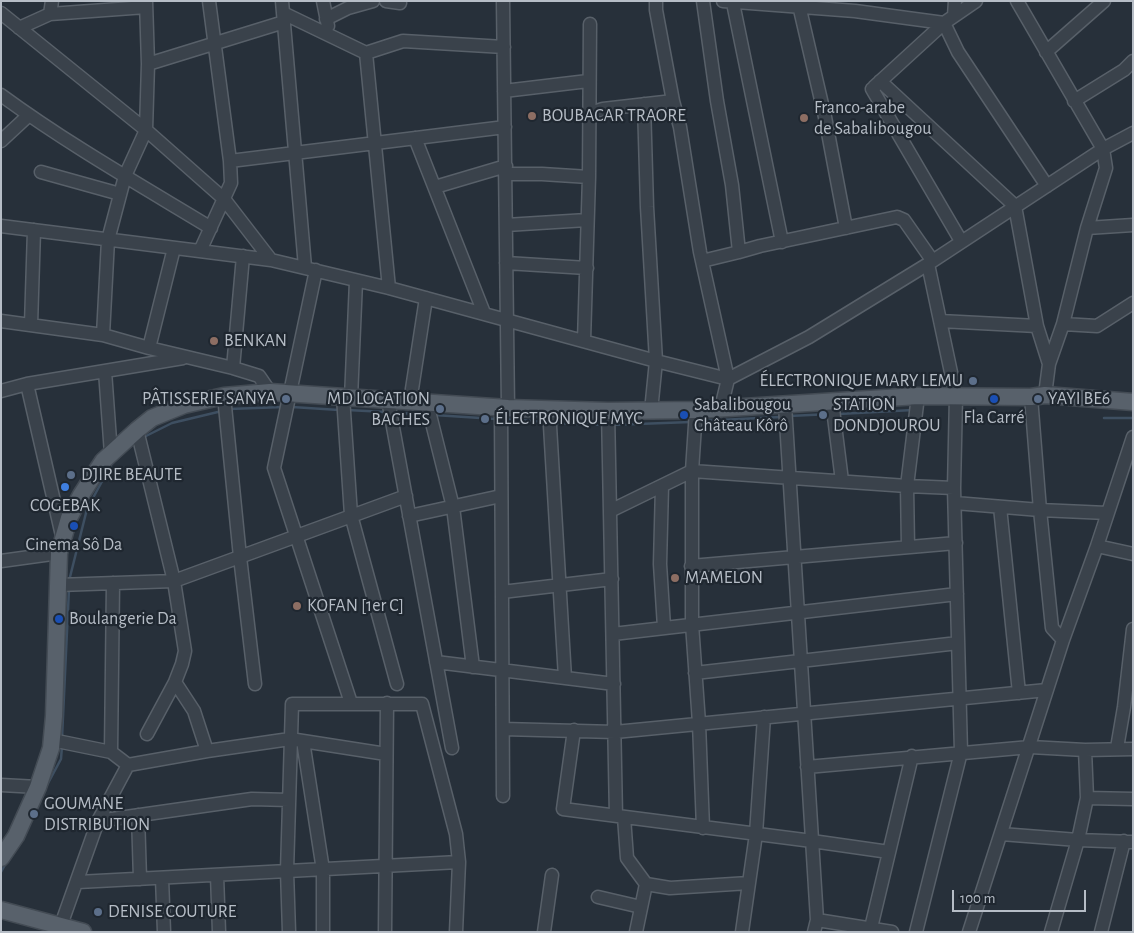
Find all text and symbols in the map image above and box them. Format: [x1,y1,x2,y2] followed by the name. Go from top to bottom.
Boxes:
[814,97,931,140] place label: Franco-arabe de Sabalibougou
[542,105,686,127] place label: BOUBACAR TRAORE
[526,110,538,122] marker: BOUBACAR TRAORE
[798,112,810,124] marker: Franco-arabe de Sabalibougou
[224,330,287,352] place label: BENKAN
[208,335,220,347] marker: BENKAN
[760,370,963,392] place label: ÉLECTRONIQUE MARY LEMU
[967,375,979,387] marker: ÉLECTRONIQUE MARY LEMU
[142,388,276,410] place label: PÂTISSERIE SANYA
[327,388,430,430] place label: MD LOCATION BACHES
[1048,388,1110,410] place label: YAYI BE6
[280,393,292,405] marker: PÂTISSERIE SANYA
[988,393,1000,405] marker: Fla Carré
[1032,393,1044,405] marker: YAYI BE6
[694,394,791,436] place label: Sabalibougou Château Kôrô
[833,394,940,436] place label: STATION DONDJOUROU
[434,403,446,415] marker: MD LOCATION BACHES
[964,407,1024,429] place label: Fla Carré
[495,408,643,430] place label: ÉLECTRONIQUE MYC
[678,409,690,421] marker: Sabalibougou Château Kôrô
[817,409,829,421] marker: STATION DONDJOUROU
[479,413,491,425] marker: ÉLECTRONIQUE MYC
[81,464,182,486] place label: DJIRE BEAUTE
[65,469,77,481] marker: DJIRE BEAUTE
[59,481,71,493] marker: COGEBAK
[30,495,100,517] place label: COGEBAK
[68,520,80,532] marker: Cinema Sô Da
[26,534,122,556] place label: Cinema Sô Da
[685,567,763,589] place label: MAMELON
[669,572,681,584] marker: MAMELON
[307,595,404,617] place label: KOFAN [1er C]
[291,600,303,612] marker: KOFAN [1er C]
[69,608,177,630] place label: Boulangerie Da
[53,613,65,625] marker: Boulangerie Da
[44,793,150,836] place label: GOUMANE DISTRIBUTION
[28,808,40,820] marker: GOUMANE DISTRIBUTION
[954,880,1088,912] scale bar
[960,891,995,906] text: 100 m
[108,901,236,923] place label: DENISE COUTURE
[92,906,104,918] marker: DENISE COUTURE

